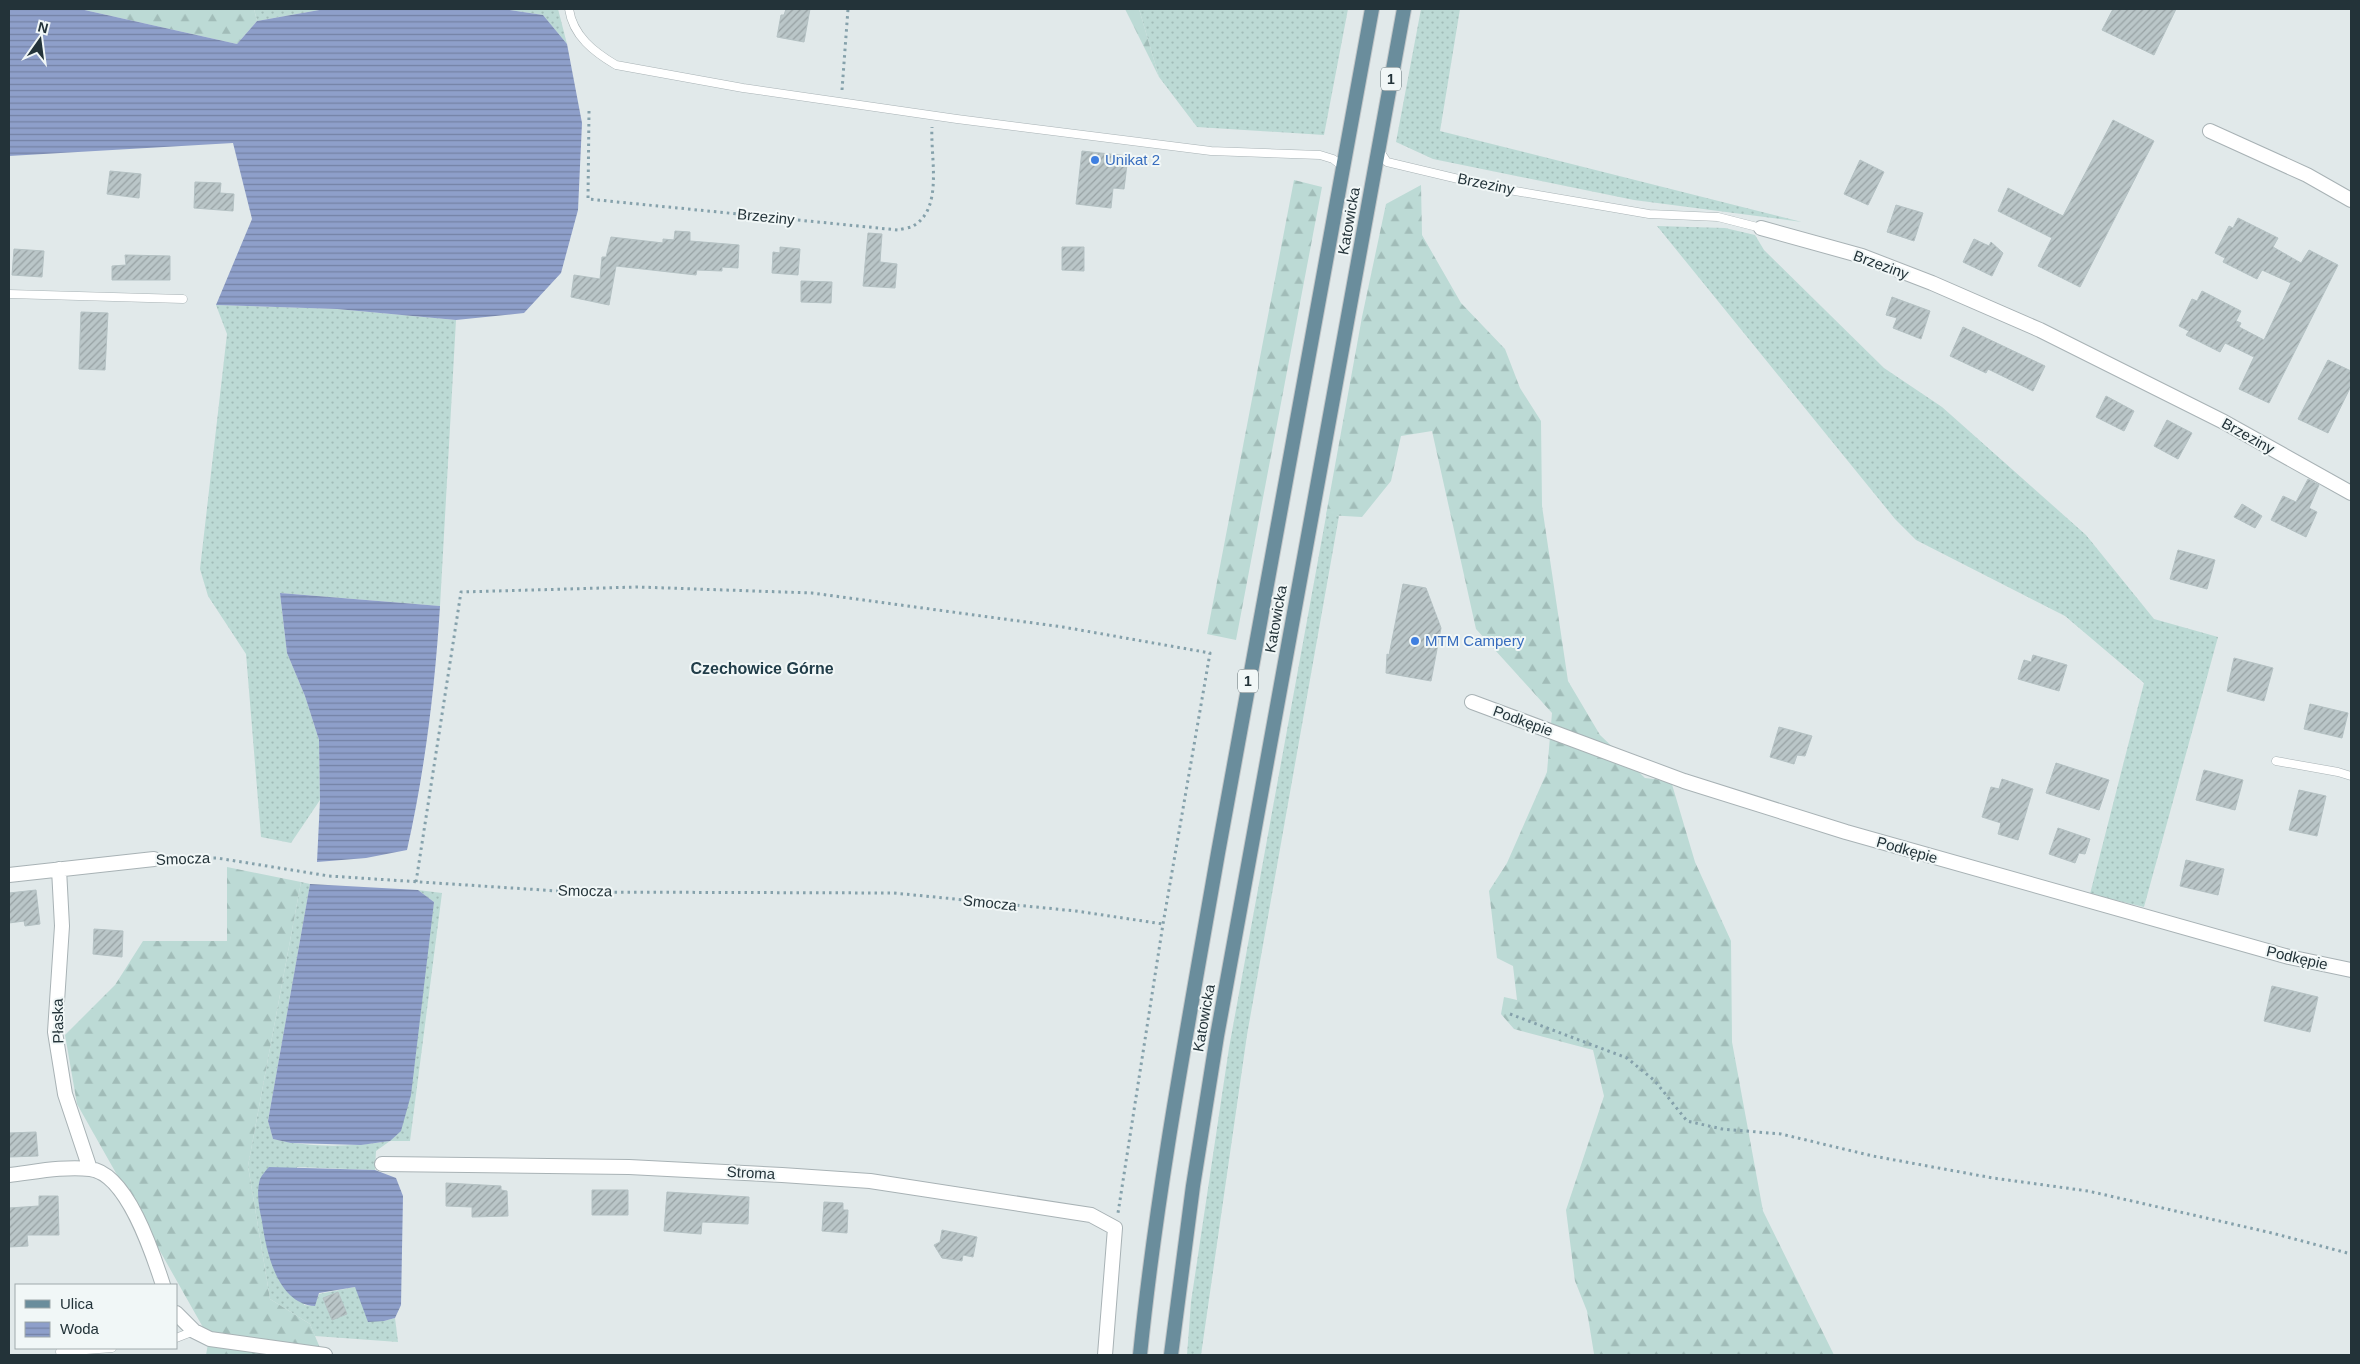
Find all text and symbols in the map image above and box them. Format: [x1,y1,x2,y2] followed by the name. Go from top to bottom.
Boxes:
[15,15,65,65] north arrow
[36,18,50,36] text: N
[1381,68,1401,90] road number: 1
[1105,151,1160,168] place label: Unikat 2
[1089,154,1101,166] marker: Unikat 2
[1456,169,1516,198] street label: Brzeziny
[1334,185,1363,256] street label: Katowicka
[737,205,796,228] street label: Brzeziny
[1851,247,1912,283] street label: Brzeziny
[2219,414,2278,457] street label: Brzeziny
[1261,583,1290,654] street label: Katowicka
[1425,632,1525,649] place label: MTM Campery
[1409,635,1421,647] marker: MTM Campery
[690,660,834,677] district label: Czechowice Górne
[1238,669,1258,692] road number: 1
[1491,702,1555,739] street label: Podkępie
[1875,833,1940,866] street label: Podkępie
[156,849,211,868] street label: Smocza
[558,882,613,899] street label: Smocza
[962,891,1019,914] street label: Smocza
[2265,942,2330,973] street label: Podkępie
[1189,982,1218,1053] street label: Katowicka
[49,998,66,1044] street label: Płaska
[726,1163,776,1182] street label: Stroma
[15,1284,178,1349] legend
[60,1295,94,1312] text: Ulica
[60,1320,100,1337] text: Woda

